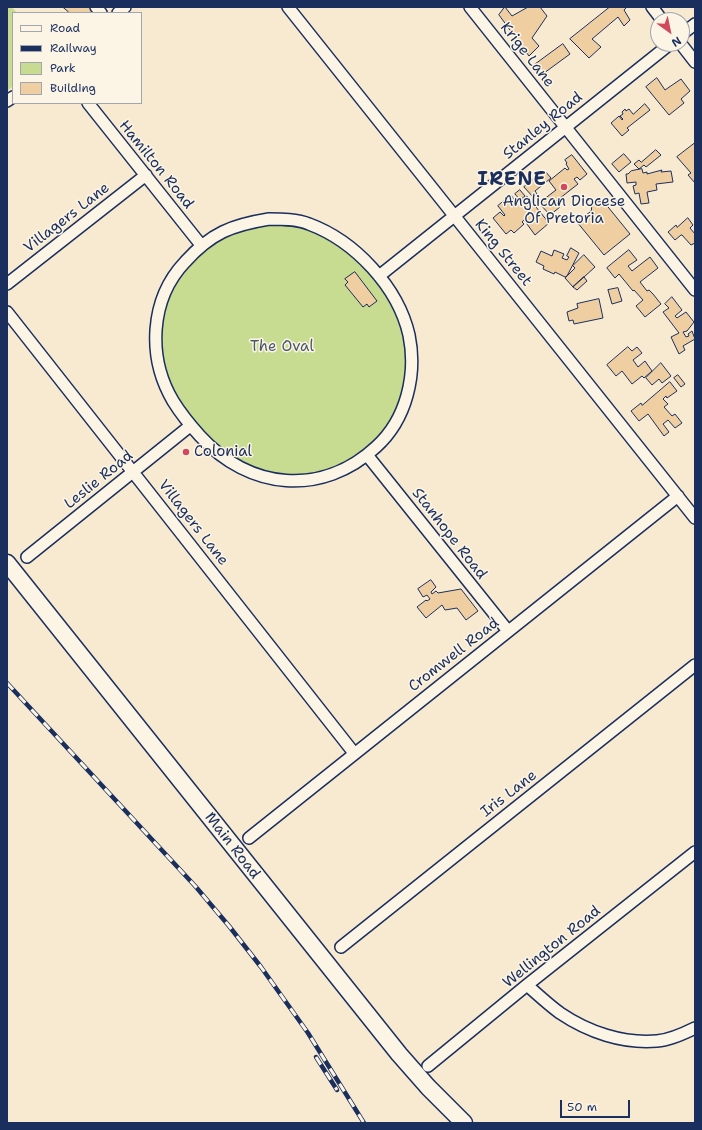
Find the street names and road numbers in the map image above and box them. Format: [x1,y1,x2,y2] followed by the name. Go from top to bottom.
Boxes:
[496,19,558,91] street label: Krige Lane
[500,88,586,164] street label: Stanley Road
[115,117,197,213] street label: Hamilton Road
[21,179,113,257] street label: Villagers Lane
[471,216,535,290] street label: King Street
[61,447,137,513] street label: Leslie Road
[154,477,232,569] street label: Villagers Lane
[408,485,490,583] street label: Stanhope Road
[405,614,503,696] street label: Cromwell Road
[478,767,540,821] street label: Iris Lane
[200,809,264,883] street label: Main Road
[500,902,604,992] street label: Wellington Road

